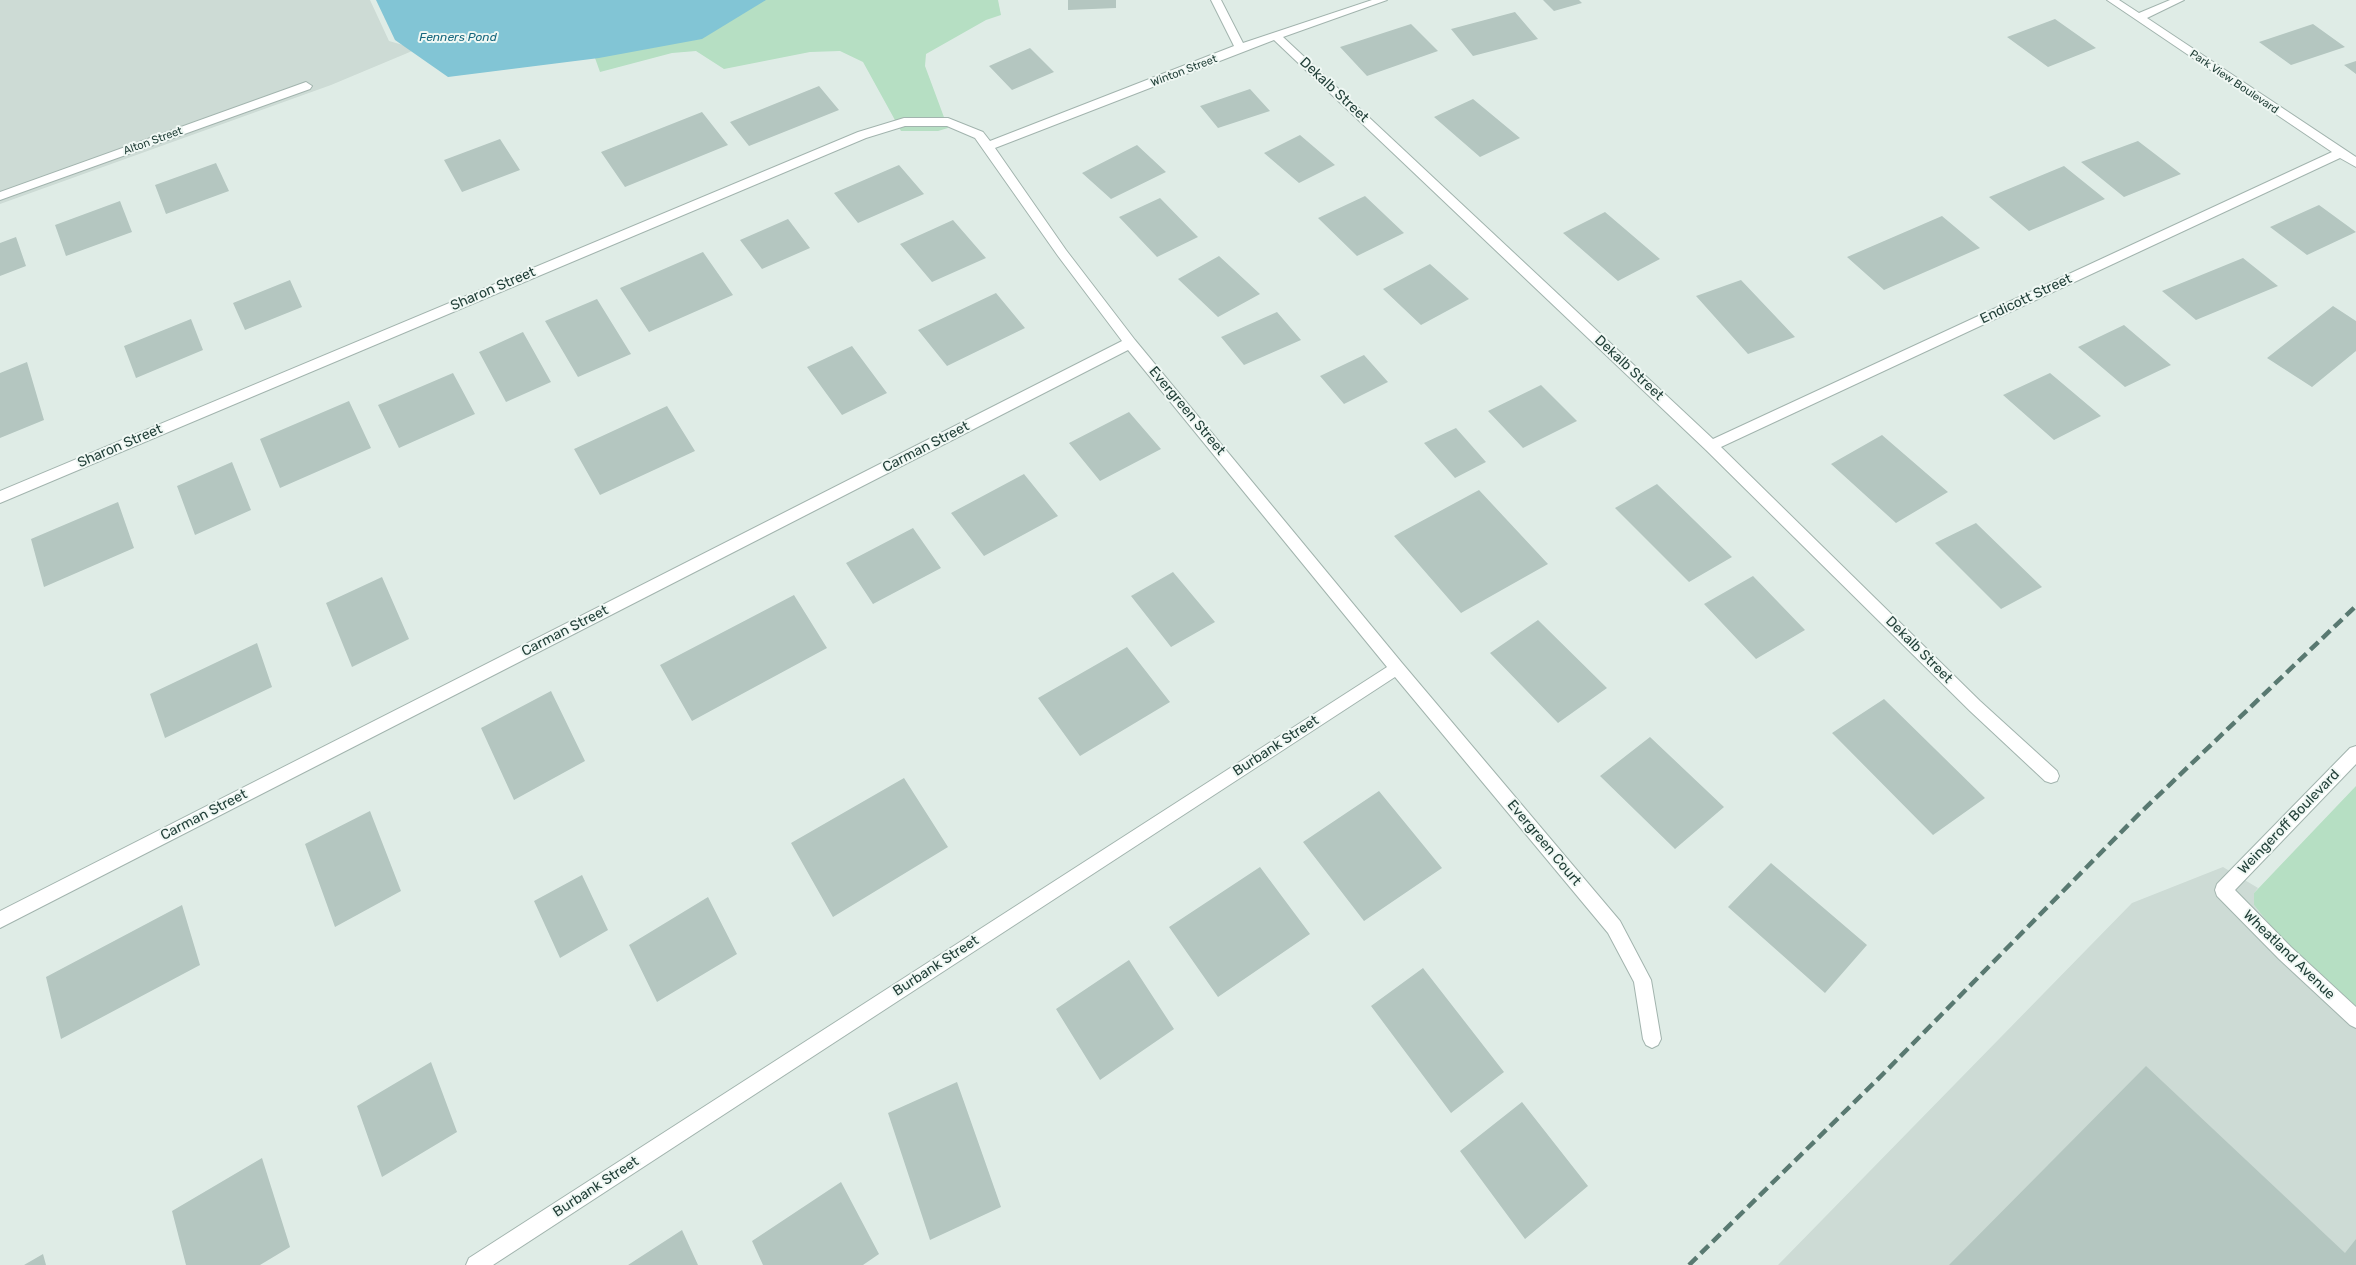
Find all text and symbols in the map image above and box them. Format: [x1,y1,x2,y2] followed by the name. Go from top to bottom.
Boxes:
[419,31,497,45] water label: Fenners Pond
[2187,47,2281,117] street label: Park View Boulevard
[1149,52,1219,90] street label: Winton Street
[1296,54,1372,126] street label: Dekalb Street
[122,124,184,158] street label: Alton Street
[448,264,538,314] street label: Sharon Street
[1977,270,2075,328] street label: Endicott Street
[1591,332,1667,404] street label: Dekalb Street
[1145,363,1229,459] street label: Evergreen Street
[880,418,972,476] street label: Carman Street
[75,421,165,471] street label: Sharon Street
[519,602,611,660] street label: Carman Street
[1882,613,1956,687] street label: Dekalb Street
[1230,712,1322,780] street label: Burbank Street
[2235,766,2343,878] street label: Weingeroff Boulevard
[158,786,250,844] street label: Carman Street
[1503,797,1585,889] street label: Evergreen Court
[2240,907,2338,1003] street label: Wheatland Avenue
[890,932,982,1000] street label: Burbank Street
[550,1153,642,1221] street label: Burbank Street

